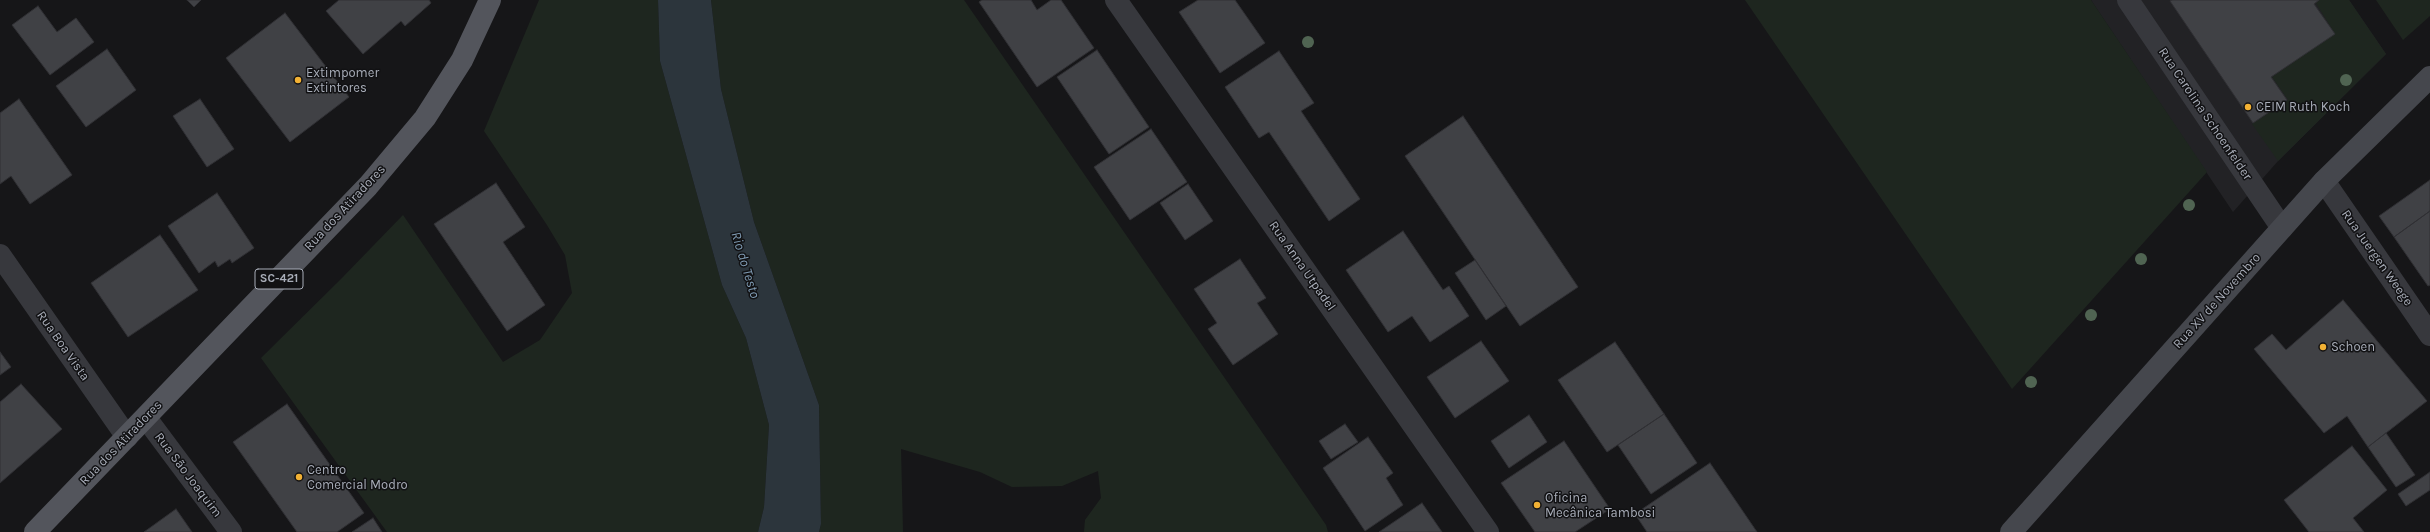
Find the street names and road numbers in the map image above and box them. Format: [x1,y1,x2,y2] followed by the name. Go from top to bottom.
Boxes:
[2155,45,2255,183] street label: Rua Carolina Schoenfelder
[301,162,389,254] street label: Rua dos Atiradores
[2338,207,2416,309] street label: Rua Juergen Weege
[1265,218,1339,314] street label: Rua Anna Utpadel
[2170,250,2264,352] street label: Rua XV de Novembro
[255,269,303,289] road number: SC-421
[33,308,93,384] street label: Rua Boa Vista
[77,397,165,489] street label: Rua dos Atiradores
[151,429,225,521] street label: Rua São Joaquim

